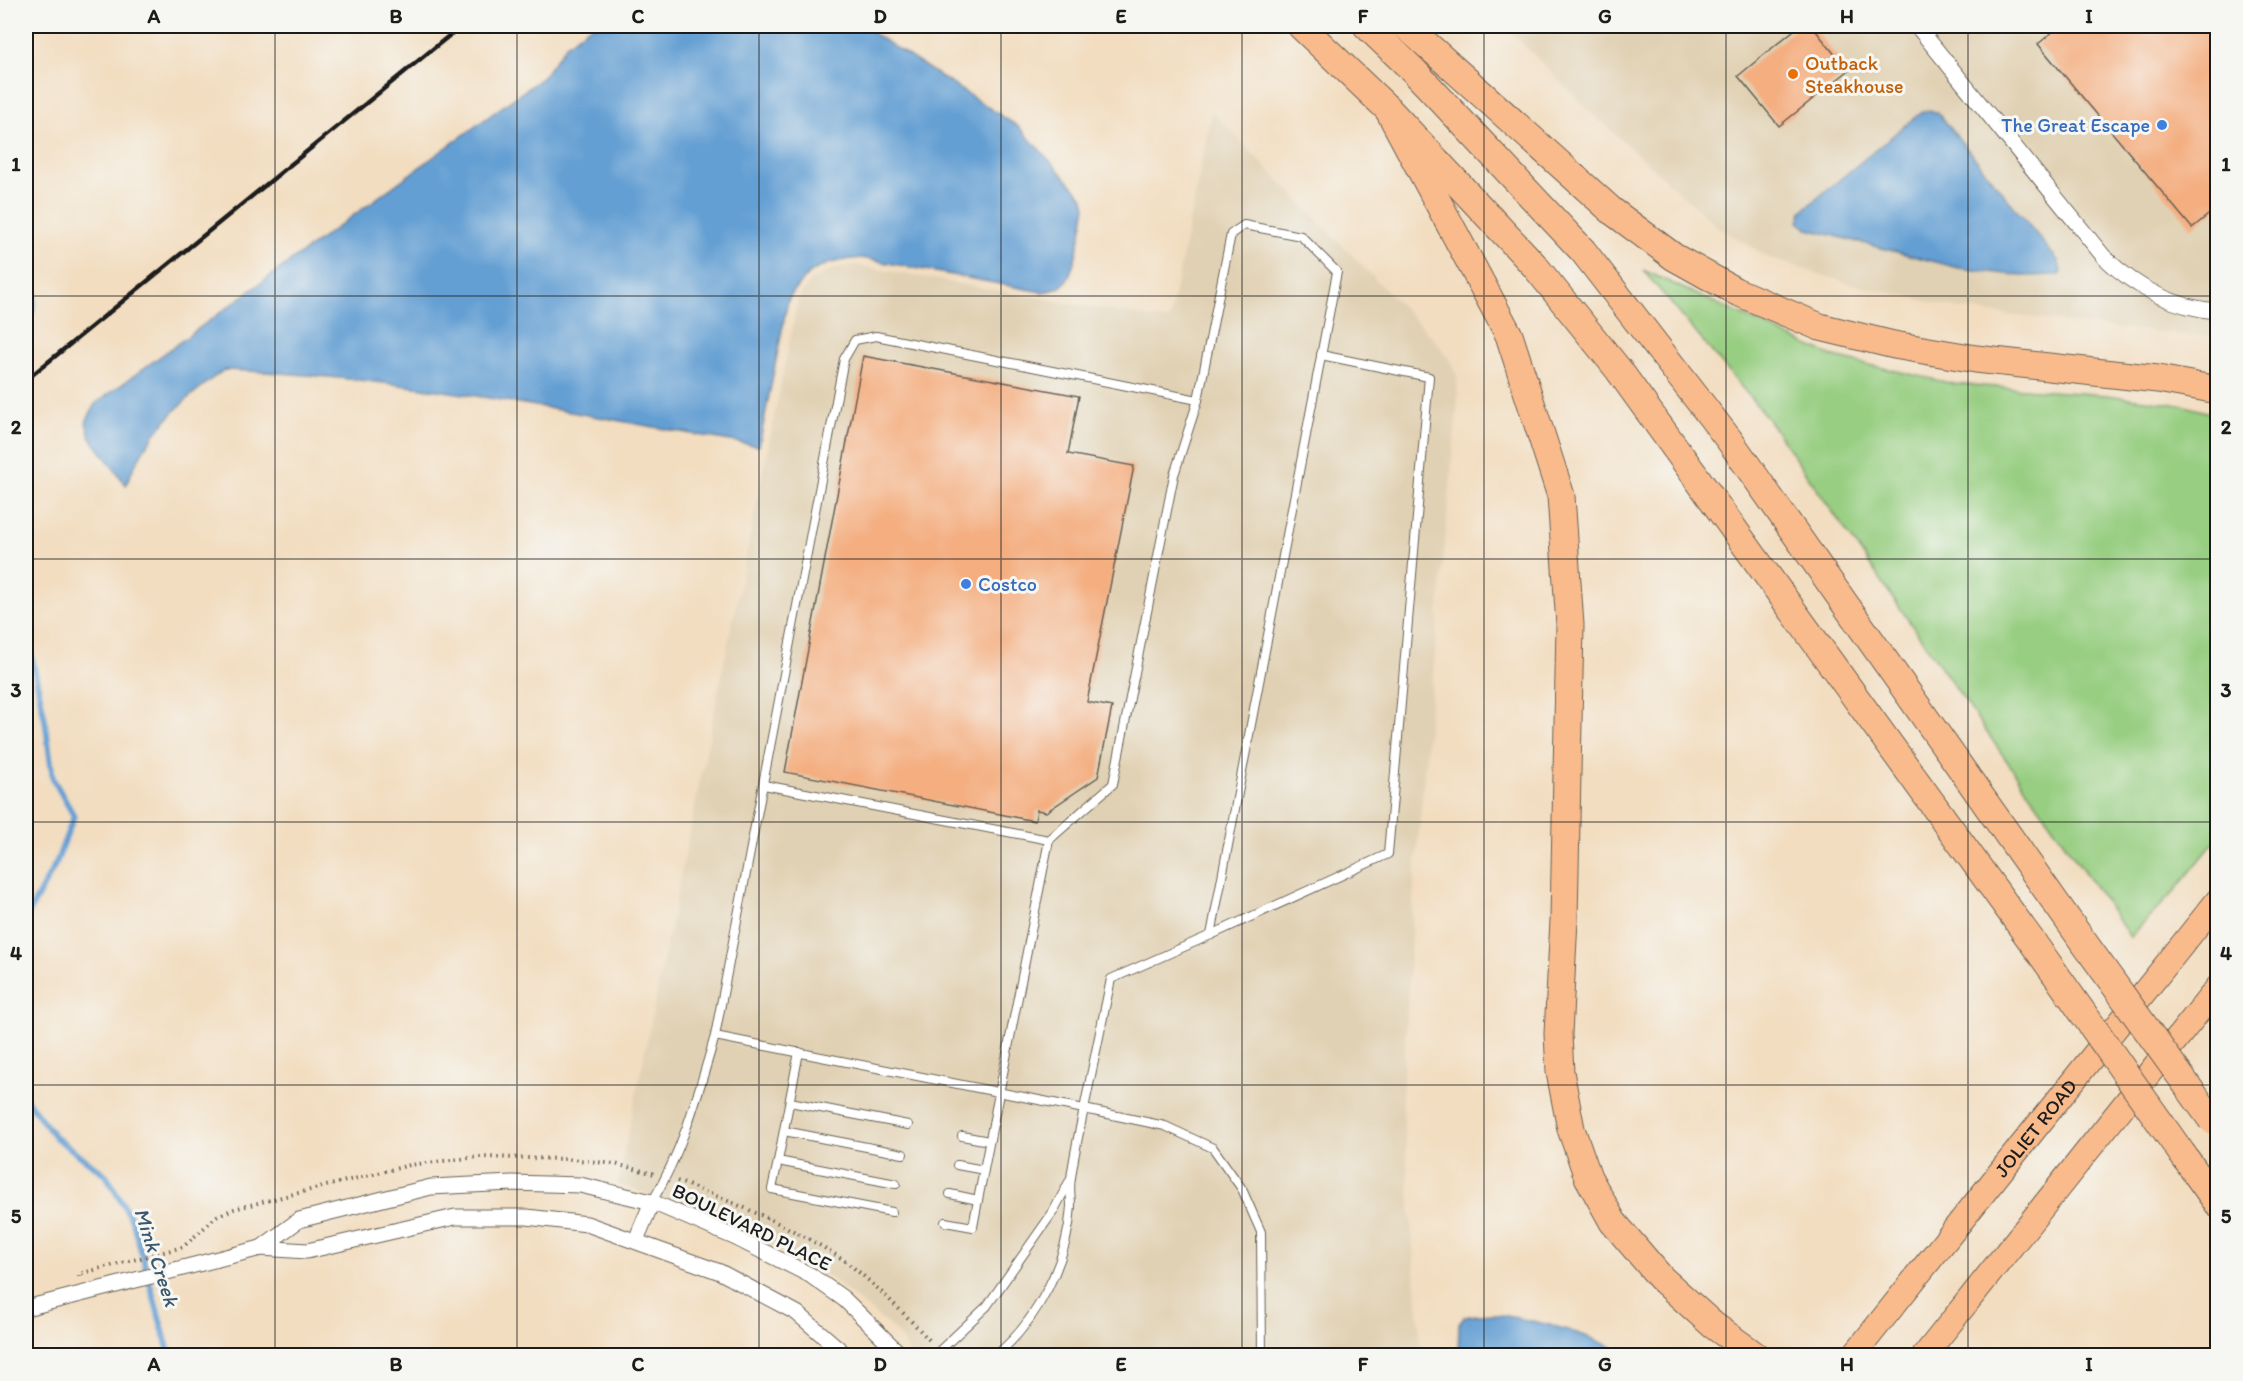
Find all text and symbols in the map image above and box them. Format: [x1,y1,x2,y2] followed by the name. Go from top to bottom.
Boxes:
[147,4,161,28] text: A
[390,4,403,28] text: B
[632,4,645,28] text: C
[873,4,887,28] text: D
[1115,4,1127,28] text: E
[1358,4,1369,28] text: F
[1598,4,1612,28] text: G
[1840,4,1854,28] text: H
[2085,4,2093,28] text: I
[1805,51,1904,98] place label: Outback Steakhouse
[1786,67,1800,81] marker: Outback Steakhouse
[2001,113,2150,137] place label: The Great Escape
[2155,118,2169,132] marker: The Great Escape
[11,152,21,176] text: 1
[2221,152,2231,176] text: 1
[11,415,22,439] text: 2
[2221,415,2232,439] text: 2
[978,572,1037,596] place label: Costco
[959,577,973,591] marker: Costco
[11,678,22,702] text: 3
[2221,678,2232,702] text: 3
[10,941,22,965] text: 4
[2220,941,2232,965] text: 4
[1989,1074,2082,1182] street label: JOLIET ROAD
[668,1178,836,1276] street label: BOULEVARD PLACE
[11,1204,22,1228] text: 5
[2221,1204,2232,1228] text: 5
[129,1205,185,1310] water label: Mink Creek
[147,1352,161,1376] text: A
[390,1352,403,1376] text: B
[632,1352,645,1376] text: C
[873,1352,887,1376] text: D
[1115,1352,1127,1376] text: E
[1358,1352,1369,1376] text: F
[1598,1352,1612,1376] text: G
[1840,1352,1854,1376] text: H
[2085,1352,2093,1376] text: I

